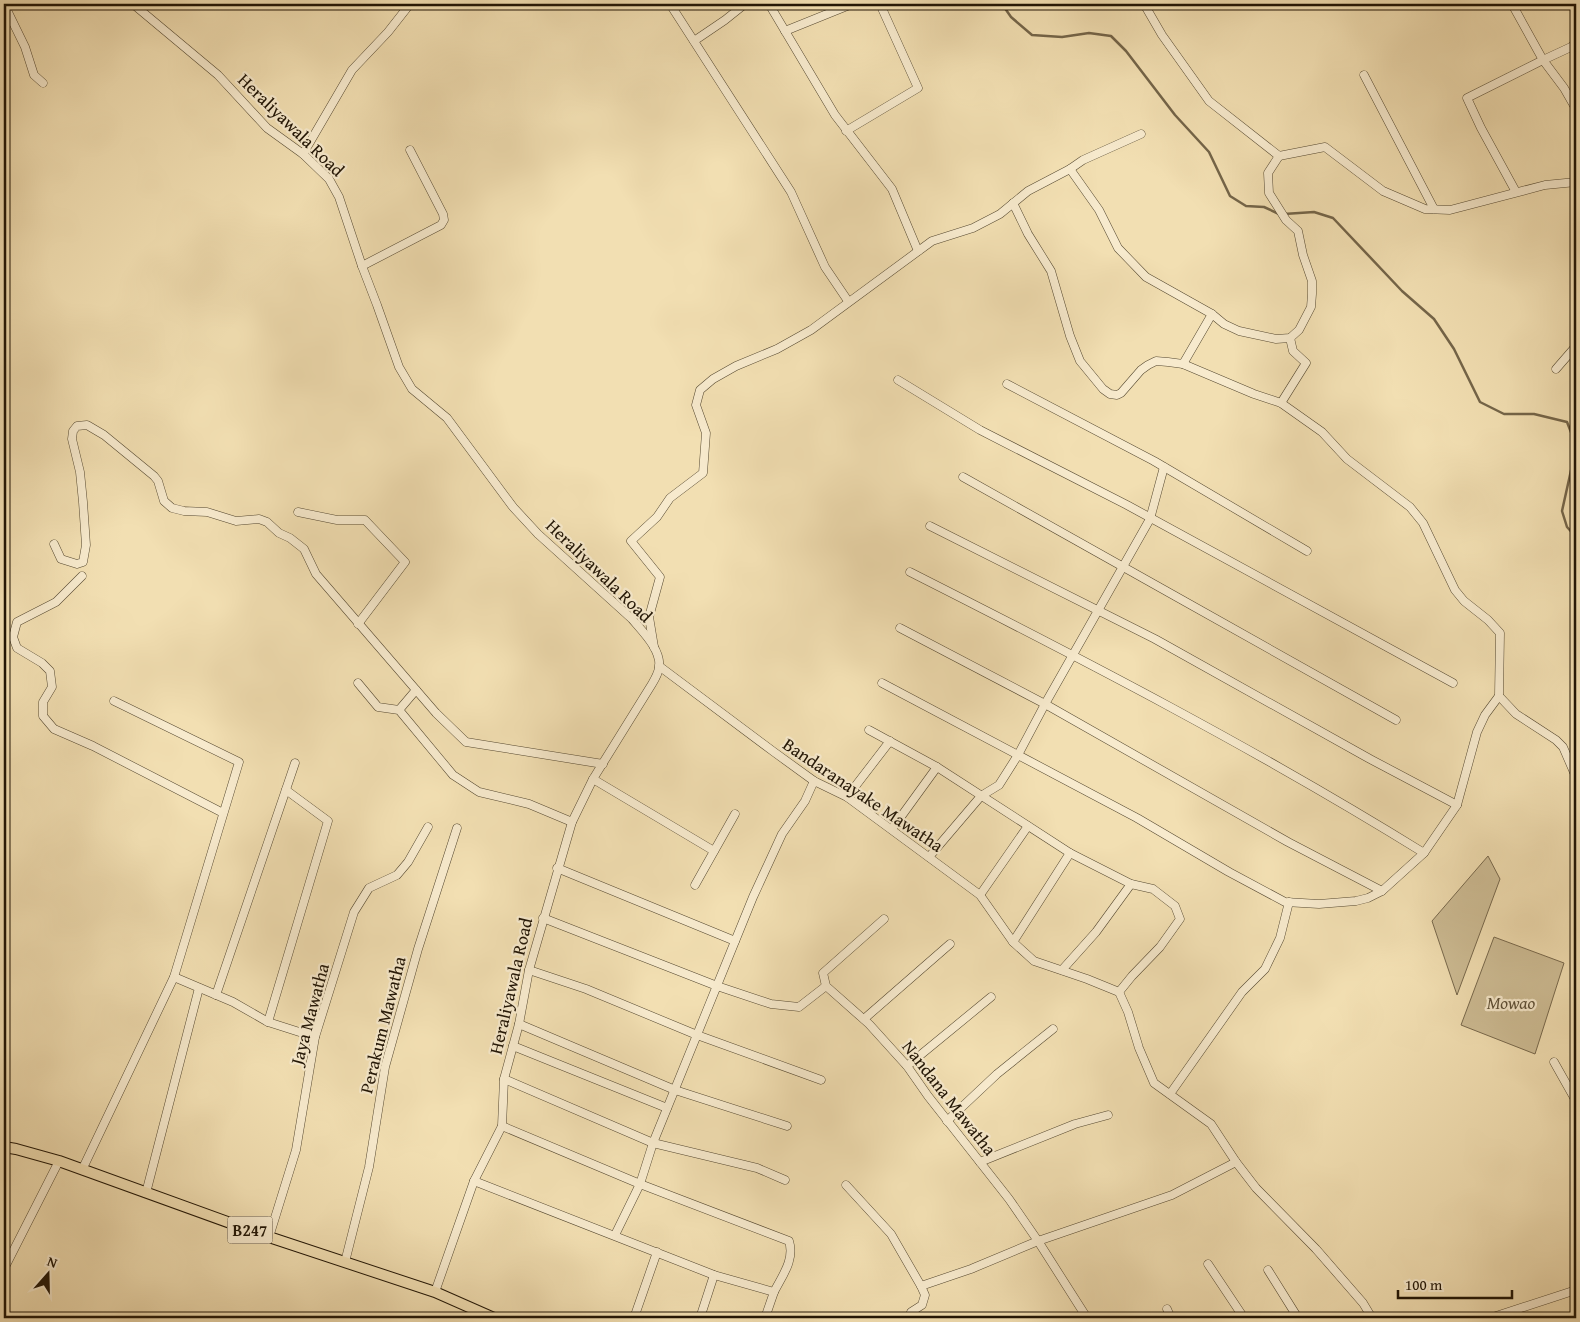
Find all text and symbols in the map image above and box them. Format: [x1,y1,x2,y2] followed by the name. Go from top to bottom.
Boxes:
[232,67,351,183] street label: Heraliyawala Road
[540,513,659,629] street label: Heraliyawala Road
[778,731,949,859] street label: Bandaranayake Mawatha
[482,915,539,1057] street label: Heraliyawala Road
[352,953,413,1096] street label: Perakum Mawatha
[282,960,336,1070] street label: Jaya Mawatha
[1487,989,1536,1016] park label: Mowao
[896,1034,1003,1162] street label: Nandana Mawatha
[228,1216,272,1244] road number: B247
[22,1250,72,1300] north arrow
[45,1251,61,1273] text: N
[1398,1267,1511,1299] scale bar
[1405,1274,1443,1295] text: 100 m

